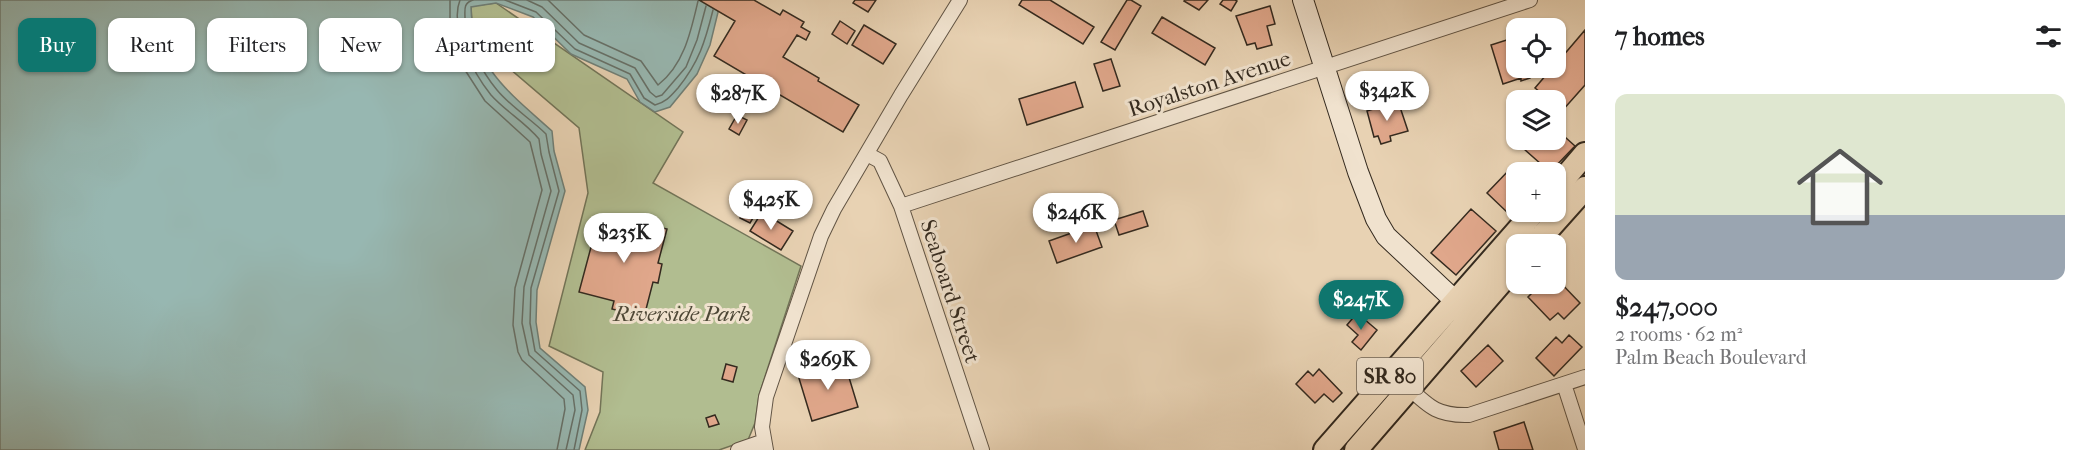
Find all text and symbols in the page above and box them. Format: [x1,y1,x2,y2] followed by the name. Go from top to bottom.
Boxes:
[18,18,96,72] chip: Buy
[108,18,195,72] chip: Rent
[207,18,307,72] chip: Filters
[319,18,402,72] chip: New
[414,18,555,72] chip: Apartment
[1506,18,1566,294] map controls
[1506,18,1566,78] button: locate
[2032,20,2065,53] icon: filters
[1615,21,1705,52] text: 7 homes
[1125,45,1294,122] street label: Royalston Avenue
[1345,71,1429,122] pin: $342K
[696,74,780,125] pin: $287K
[1359,79,1415,102] text: $342K
[710,82,766,105] text: $287K
[1506,90,1566,150] button: layers
[1786,133,1894,241] icon: home
[1506,162,1566,222] button: +
[729,180,813,231] pin: $425K
[743,188,799,211] text: $425K
[1034,193,1118,244] pin: $246K
[1047,201,1105,224] text: $246K
[582,213,666,264] pin: $235K
[915,216,985,366] street label: Seaboard Street
[598,221,650,244] text: $235K
[1506,234,1566,294] button: −
[1319,280,1403,331] pin: $247K
[1333,288,1389,311] text: $247K
[1615,292,1718,323] text: $247,000
[611,301,751,327] park label: Riverside Park
[1615,323,1742,346] text: 2 rooms · 62 m²
[786,340,870,391] pin: $269K
[1615,346,1807,369] text: Palm Beach Boulevard
[799,348,857,371] text: $269K
[1357,358,1423,394] road number: SR 80

